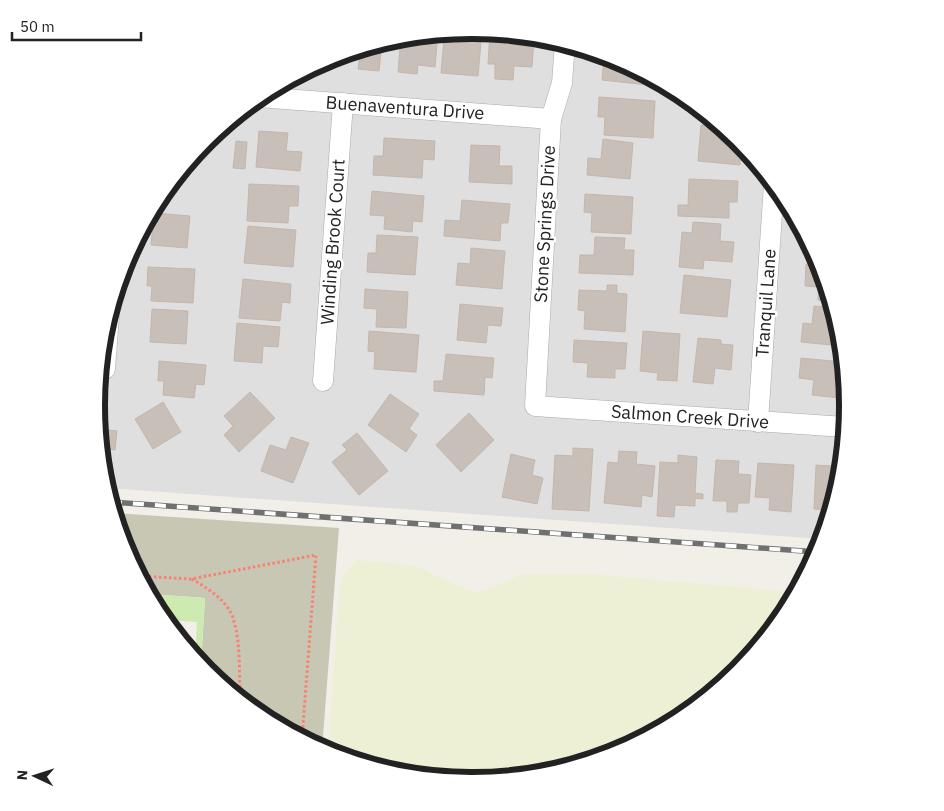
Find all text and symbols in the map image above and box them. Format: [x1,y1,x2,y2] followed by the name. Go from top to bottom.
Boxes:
[12,10,141,42] scale bar
[20,17,55,36] text: 50 m
[325,90,485,125] street label: Buenaventura Drive
[529,145,560,303] street label: Stone Springs Drive
[315,158,350,326] street label: Winding Brook Court
[750,248,781,358] street label: Tranquil Lane
[610,400,770,433] street label: Salmon Creek Drive
[10,751,60,801] north arrow
[13,769,31,781] text: N

